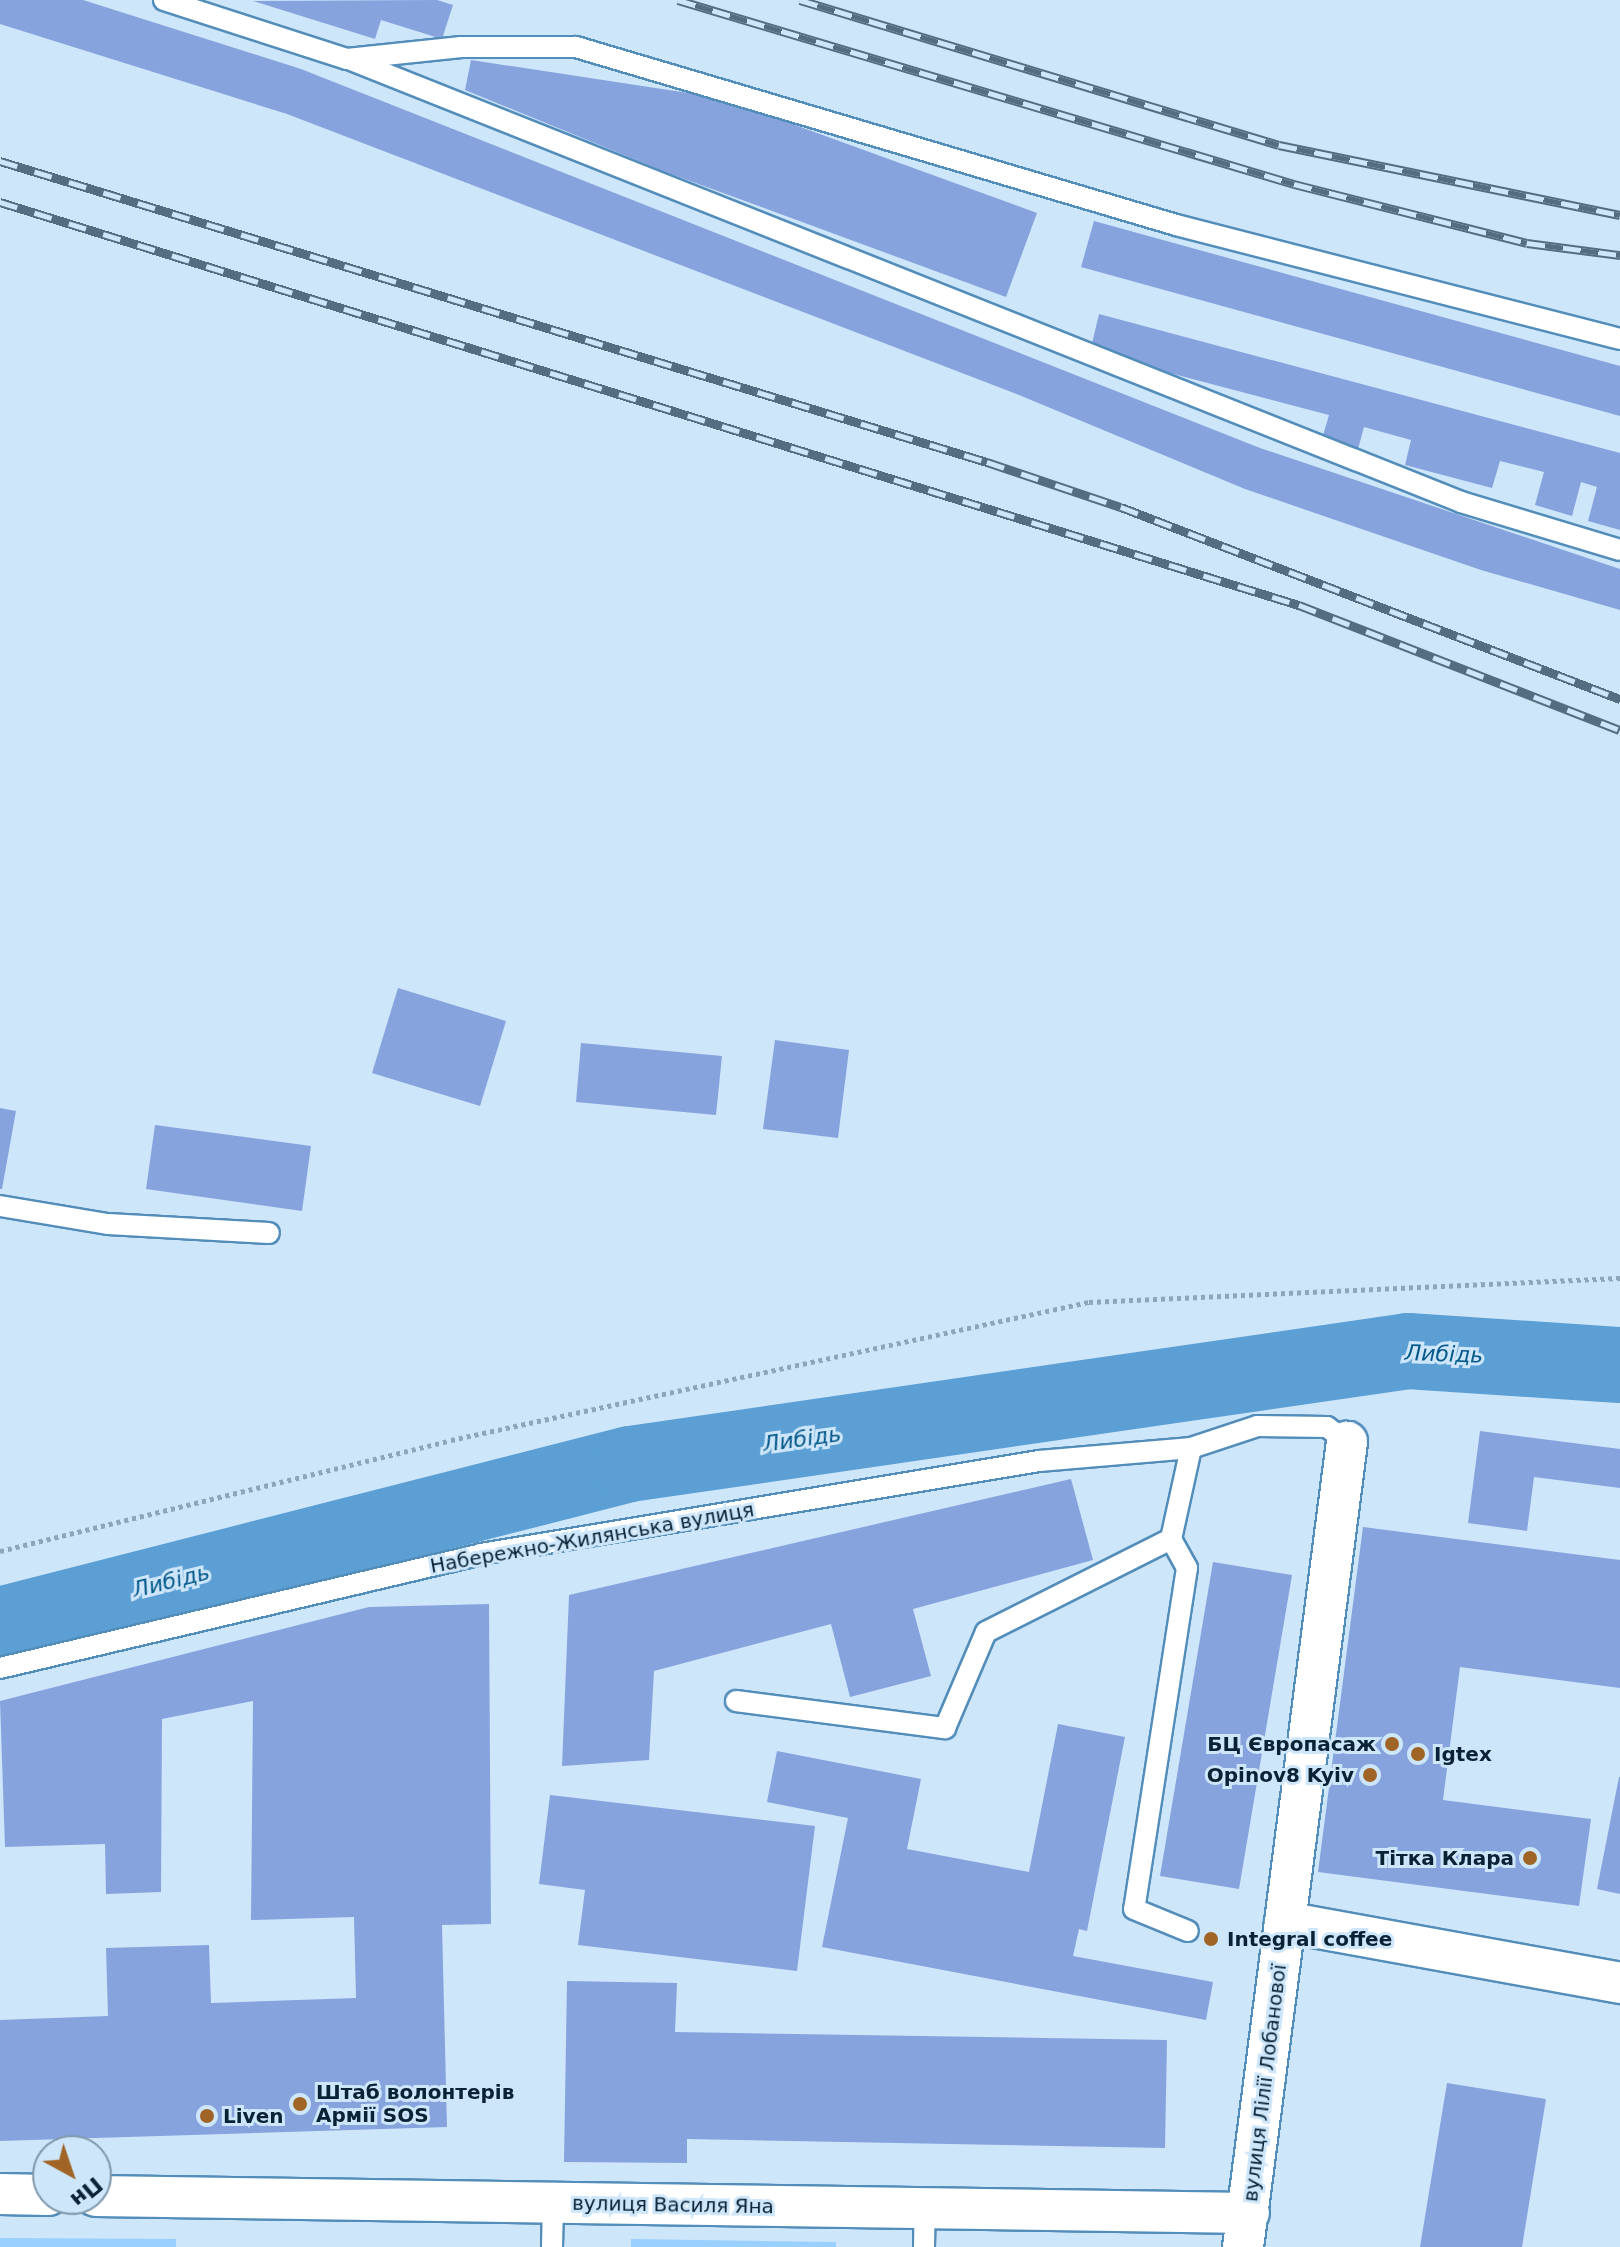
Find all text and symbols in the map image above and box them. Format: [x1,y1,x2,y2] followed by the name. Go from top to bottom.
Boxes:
[1404,1339,1484,1369] water label: Либідь
[761,1420,843,1458] water label: Либідь
[428,1498,756,1578] street label: Набережно-Жилянська вулиця
[130,1559,212,1603] water label: Либідь
[1207,1732,1376,1756] place label: БЦ Європасаж
[1383,1735,1401,1753] marker: БЦ Європасаж
[1434,1742,1492,1766] place label: Igtex
[1409,1745,1427,1763] marker: Igtex
[1207,1763,1354,1787] place label: Opinov8 Kyiv
[1361,1766,1379,1784] marker: Opinov8 Kyiv
[1376,1846,1514,1870] place label: Тітка Клара
[1521,1849,1539,1867] marker: Тітка Клара
[1227,1927,1392,1951] place label: Integral coffee
[1202,1930,1220,1948] marker: Integral coffee
[1239,1963,1291,2203] street label: вулиця Лілії Лобанової
[316,2080,514,2127] place label: Штаб волонтерів Армії SOS
[291,2095,309,2113] marker: Штаб волонтерів Армії SOS
[223,2104,283,2128] place label: Liven
[198,2107,216,2125] marker: Liven
[32,2135,112,2215] north arrow
[66,2172,107,2213] text: Пн
[572,2191,774,2219] street label: вулиця Василя Яна

